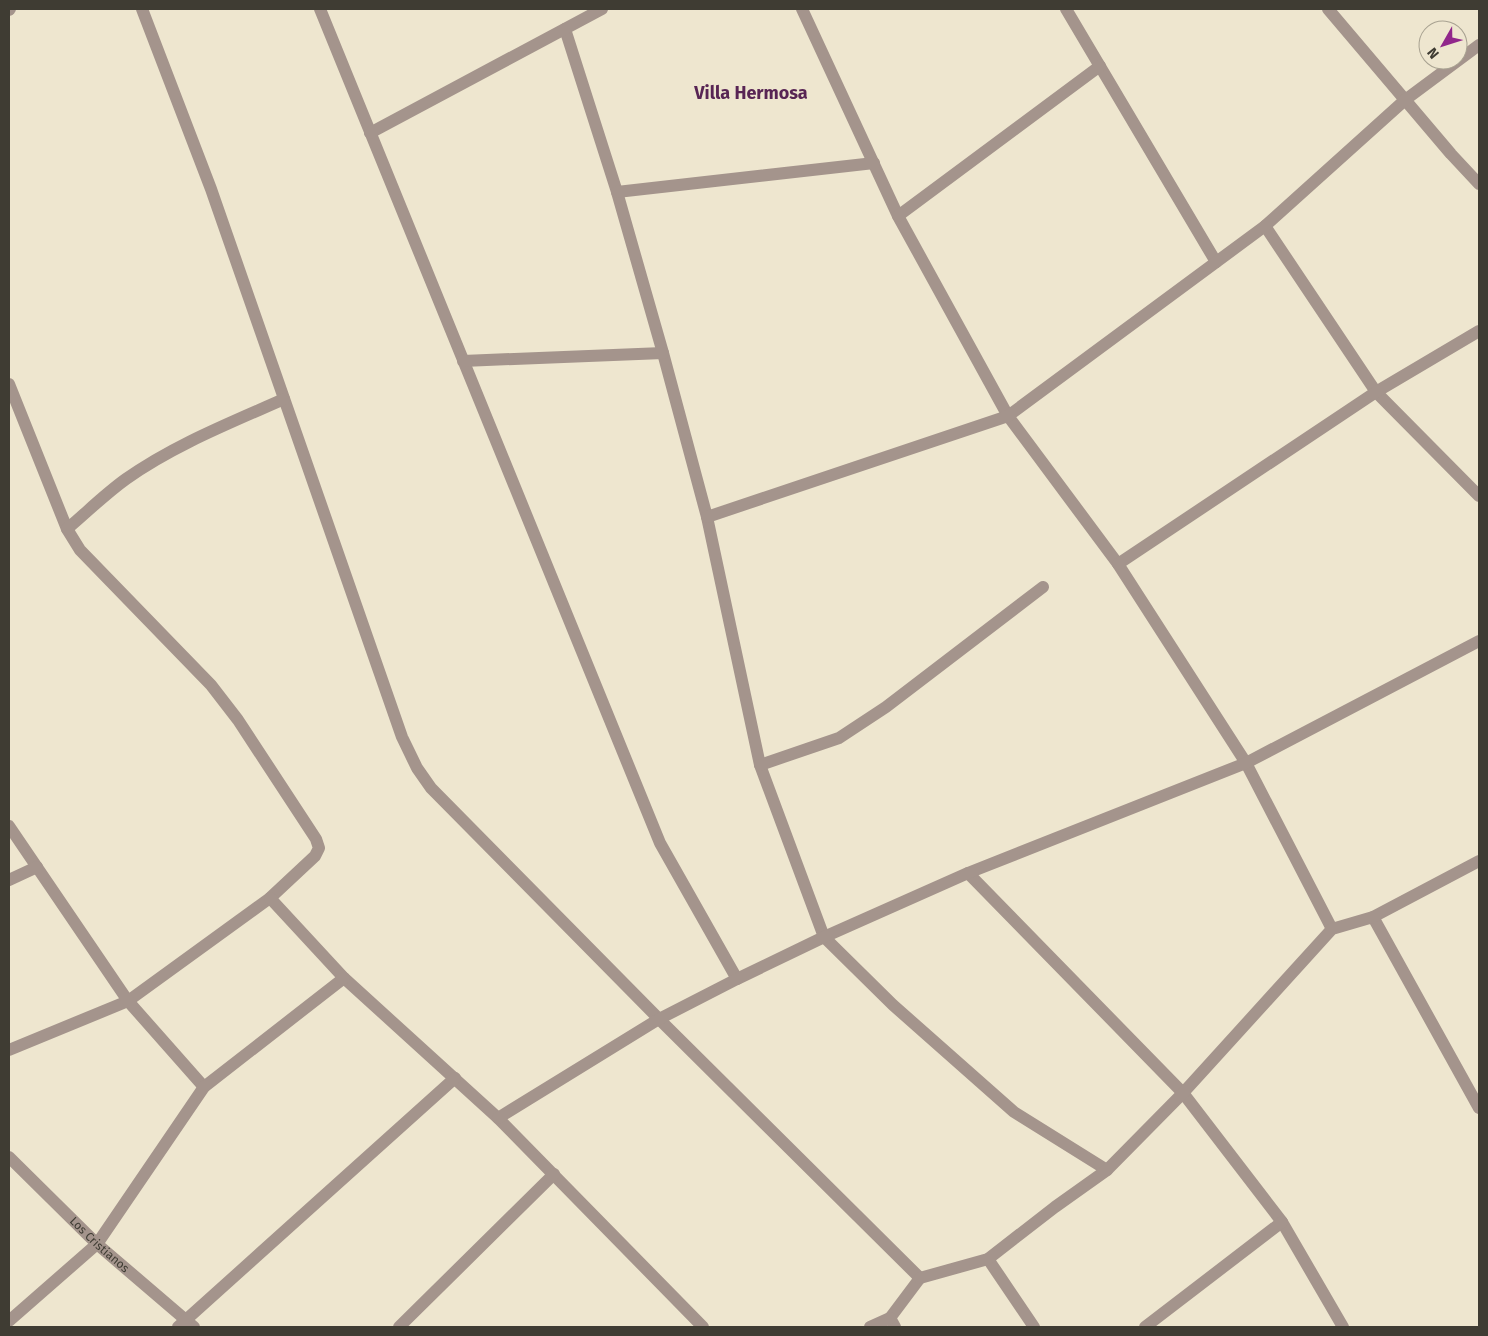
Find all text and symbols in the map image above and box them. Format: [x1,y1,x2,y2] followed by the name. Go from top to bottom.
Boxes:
[1418,20,1468,70] north arrow
[1424,44,1443,62] text: N
[693,82,808,104] district label: Villa Hermosa
[67,1214,132,1276] street label: Los Cristianos

